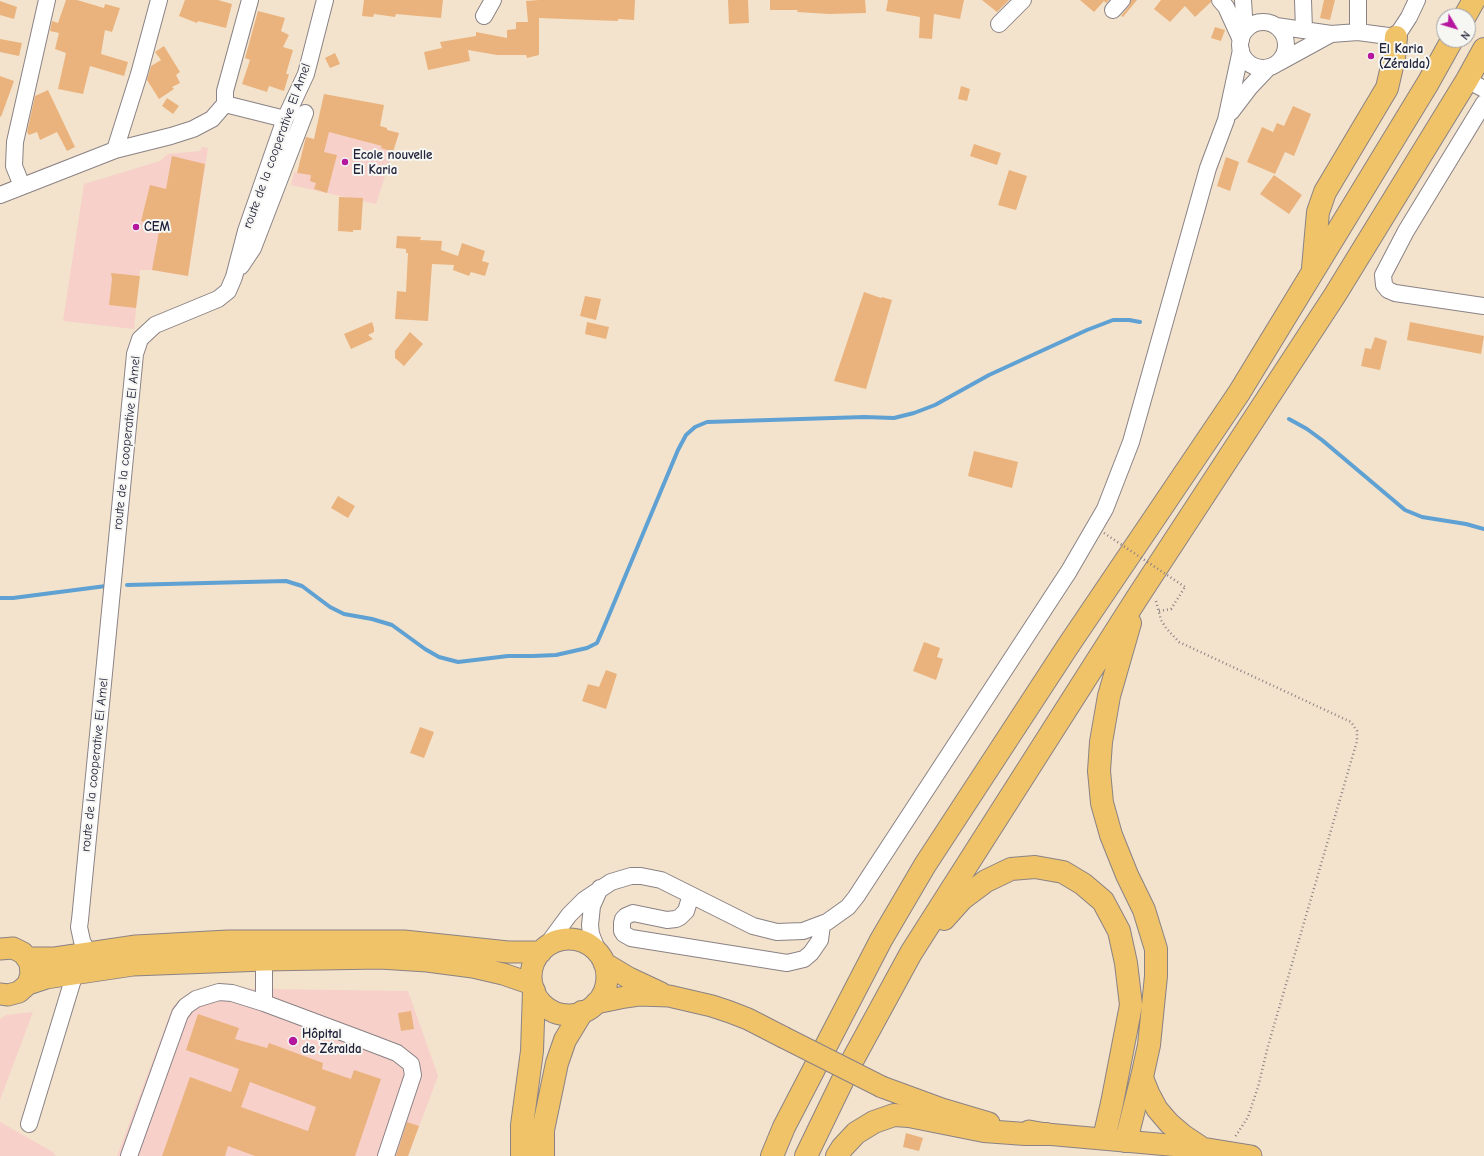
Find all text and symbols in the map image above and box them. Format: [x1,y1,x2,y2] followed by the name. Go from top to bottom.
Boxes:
[1436,8,1476,48] north arrow
[1458,28,1472,42] text: N
[1379,41,1430,72] place label: El Karia (Zéralda)
[1366,51,1376,61] marker: El Karia (Zéralda)
[240,61,314,231] street label: route de la cooperative El Amel
[353,147,432,178] place label: Ecole nouvelle El Karia
[340,157,350,167] marker: Ecole nouvelle El Karia
[144,219,170,235] place label: CEM
[131,222,141,232] marker: CEM
[110,355,144,531] street label: route de la cooperative El Amel
[78,677,112,853] street label: route de la cooperative El Amel
[302,1026,362,1057] place label: Hôpital de Zéralda
[287,1035,299,1047] marker: Hôpital de Zéralda

